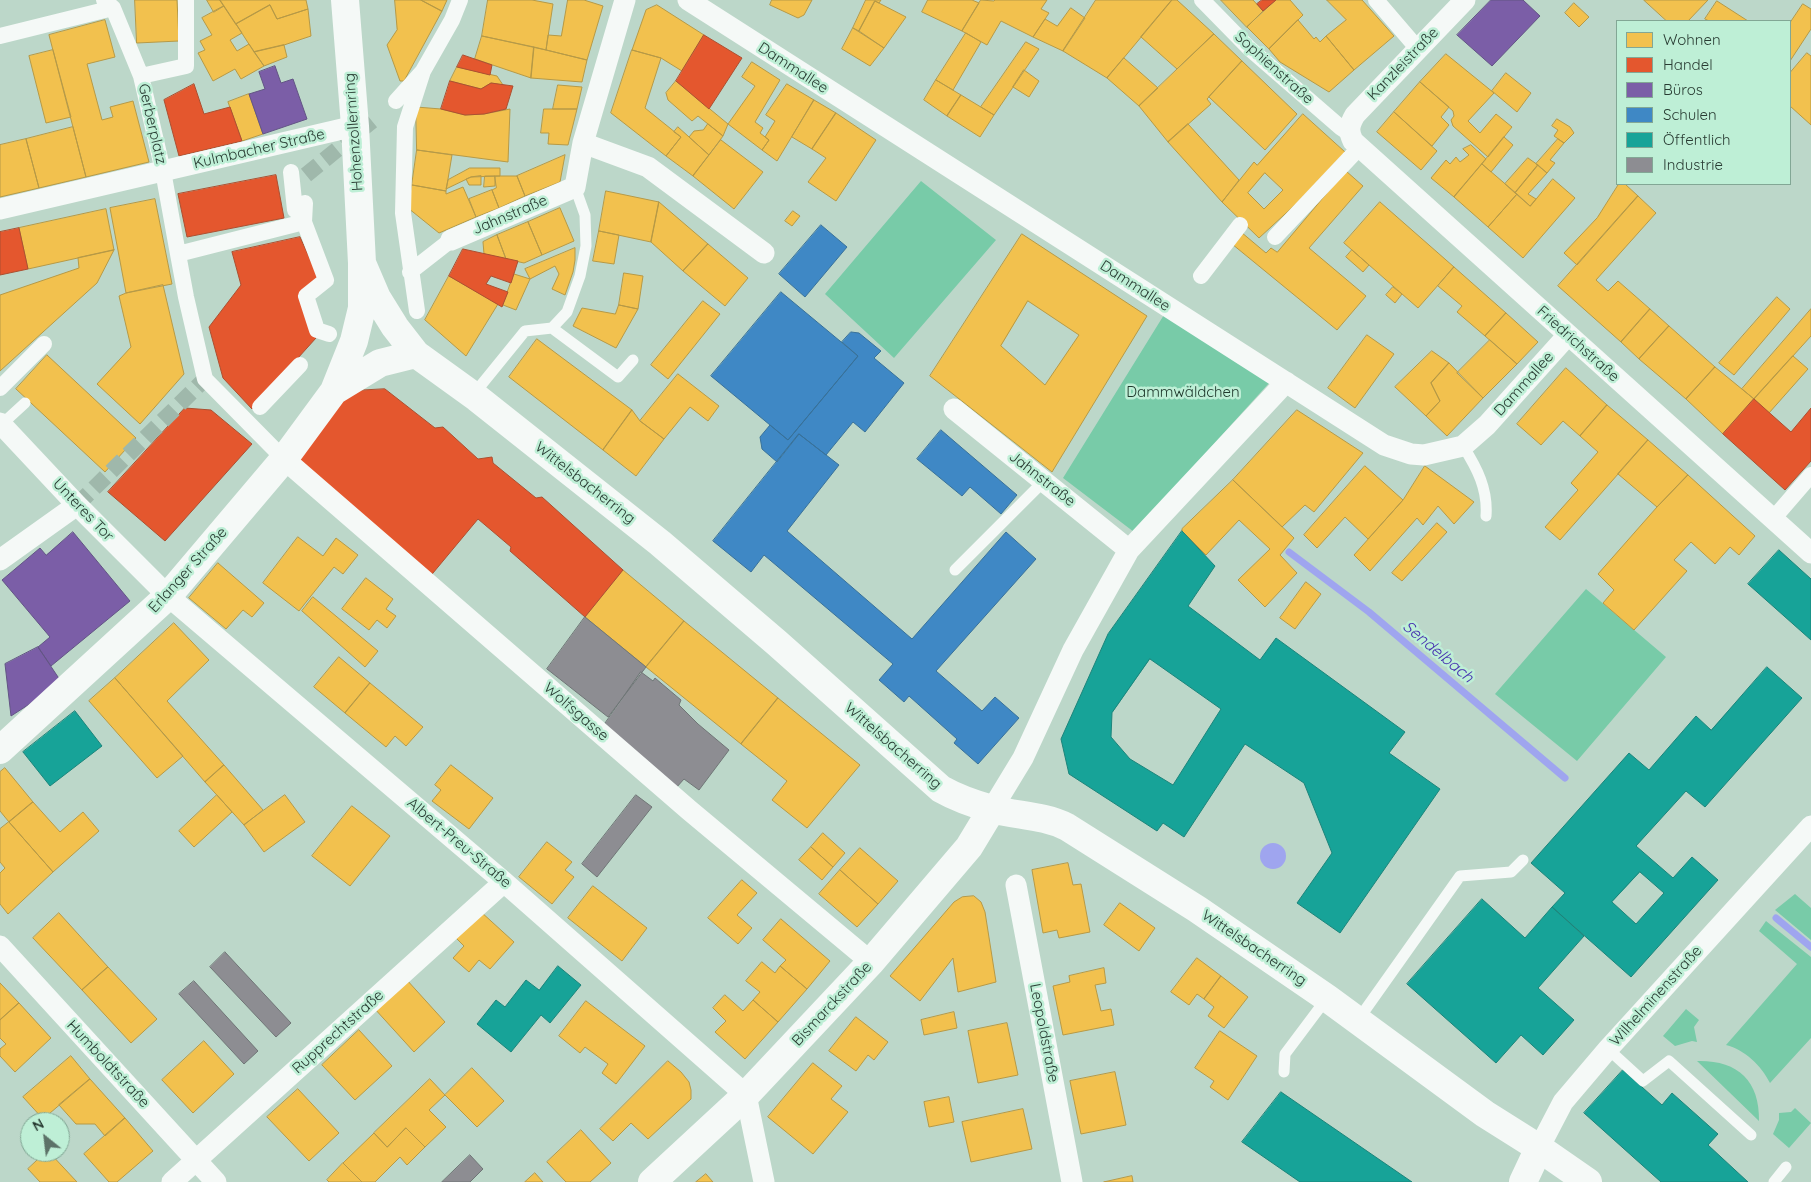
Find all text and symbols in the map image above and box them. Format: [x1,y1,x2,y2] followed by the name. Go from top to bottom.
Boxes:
[1616,20,1791,185] legend
[1364,24,1442,104] street label: Kanzleistraße
[1231,28,1317,108] street label: Sophienstraße
[1663,30,1721,49] text: Wohnen
[755,39,831,97] street label: Dammallee
[1663,55,1713,74] text: Handel
[341,72,367,192] street label: Hohenzollernring
[1663,80,1703,99] text: Büros
[134,82,170,166] street label: Gerberplatz
[1663,105,1717,124] text: Schulen
[192,125,326,173] street label: Kulmbacher Straße
[1663,130,1730,149] text: Öffentlich
[1663,155,1723,174] text: Industrie
[470,191,550,239] street label: Jahnstraße
[1097,257,1173,315] street label: Dammallee
[1533,302,1623,386] street label: Friedrichstraße
[1491,348,1557,420] street label: Dammallee
[1126,383,1240,401] park label: Dammwäldchen
[531,438,639,528] street label: Wittelsbacherring
[1005,448,1079,510] street label: Jahnstraße
[49,475,117,545] street label: Unteres Tor
[145,524,231,616] street label: Erlanger Straße
[1399,617,1477,687] water label: Sendelbach
[540,679,612,745] street label: Wolfsgasse
[841,699,945,793] street label: Wittelsbacherring
[403,794,515,892] street label: Albert-Preu-Straße
[1198,906,1310,990] street label: Wittelsbacherring
[1606,942,1706,1050] street label: Wilhelminenstraße
[788,958,876,1050] street label: Bismarckstraße
[1026,982,1062,1084] street label: Leopoldstraße
[289,986,387,1078] street label: Rupprechtstraße
[63,1016,153,1112] street label: Humboldtstraße
[20,1112,70,1162] north arrow
[29,1114,47,1135] text: N

